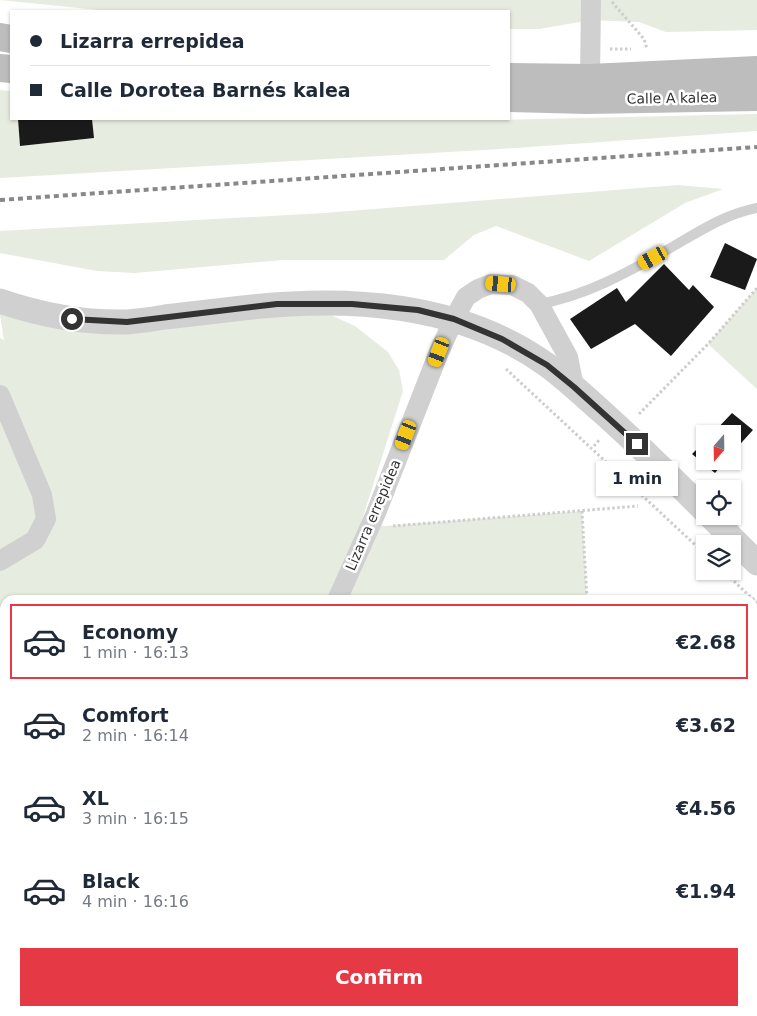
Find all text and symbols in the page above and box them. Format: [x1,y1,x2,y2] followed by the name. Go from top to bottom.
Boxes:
[60,30,245,52] text: Lizarra errepidea
[60,79,351,101] text: Calle Dorotea Barnés kalea
[626,89,718,107] street label: Calle A kalea
[636,244,669,272] car
[485,275,516,293] car
[61,308,83,330] route start
[426,335,451,369] car
[393,418,418,452] car
[696,425,741,470] north arrow
[696,425,741,580] map controls
[626,433,648,455] route end
[342,457,404,573] street label: Lizarra errepidea
[596,462,678,496] callout: 1 min
[612,469,662,488] text: 1 min
[696,480,741,525] button: locate
[696,535,741,580] button: layers
[22,619,67,664] icon: car
[82,621,178,643] text: Economy
[676,631,736,653] text: €2.68
[82,643,189,662] text: 1 min · 16:13
[22,702,67,747] icon: car
[82,704,169,726] text: Comfort
[676,714,736,736] text: €3.62
[82,726,189,745] text: 2 min · 16:14
[22,785,67,830] icon: car
[82,787,109,809] text: XL
[676,797,736,819] text: €4.56
[82,809,189,828] text: 3 min · 16:15
[22,868,67,913] icon: car
[82,870,140,892] text: Black
[676,880,736,902] text: €1.94
[82,892,189,911] text: 4 min · 16:16
[20,948,738,1006] button: Confirm

